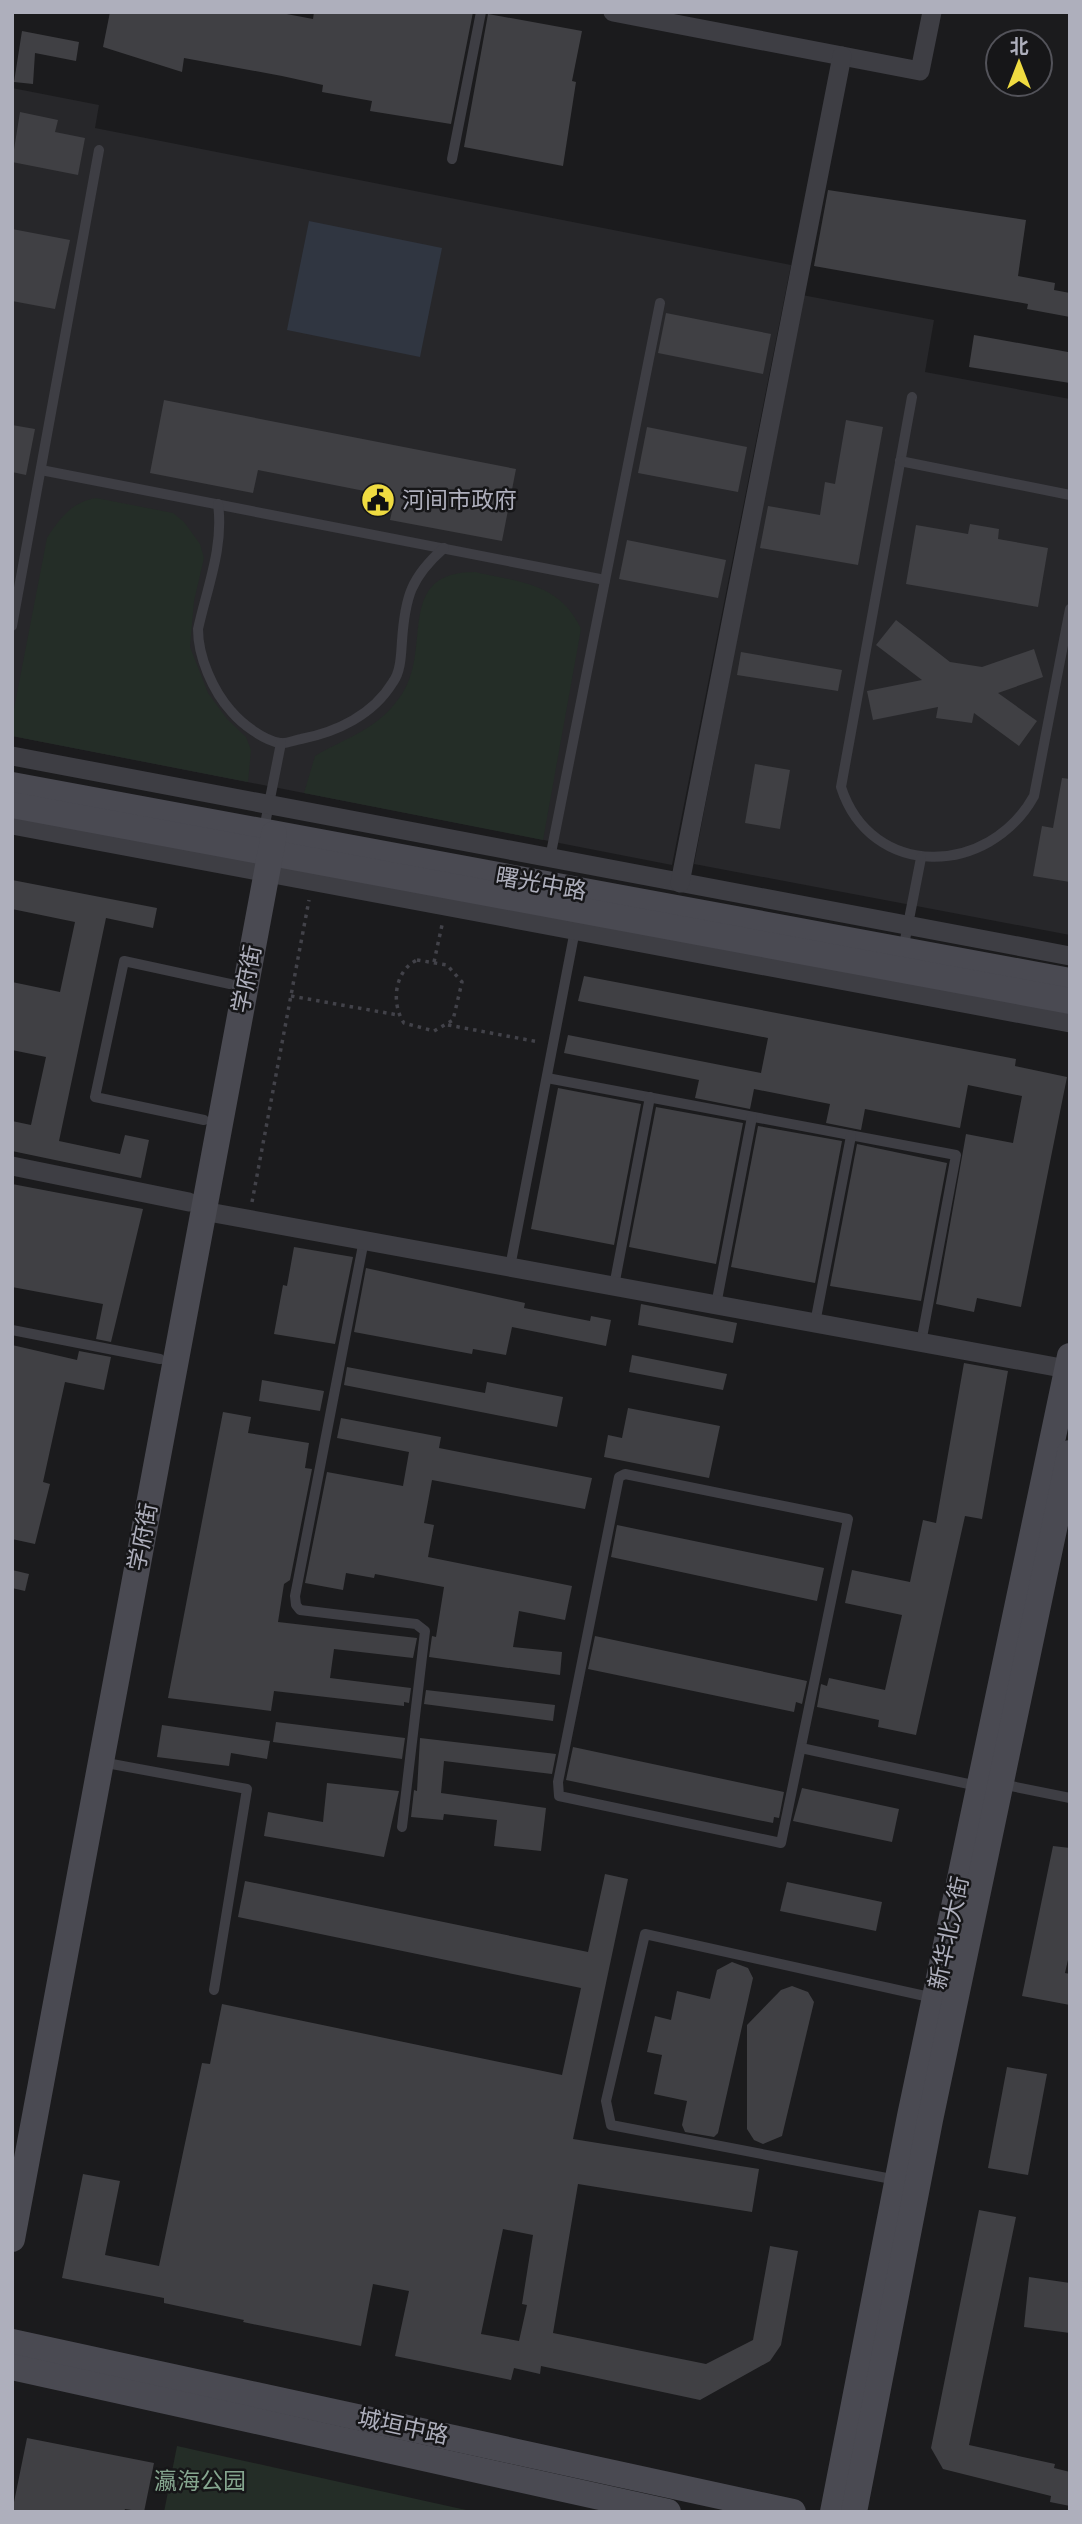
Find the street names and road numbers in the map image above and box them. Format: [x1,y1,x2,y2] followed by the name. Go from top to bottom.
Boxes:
[493,863,589,905] street label: 曙光中路
[227,943,267,1015] street label: 学府街
[123,1501,163,1573] street label: 学府街
[924,1874,974,1992] street label: 新华北大街
[355,2404,451,2450] street label: 城垣中路

